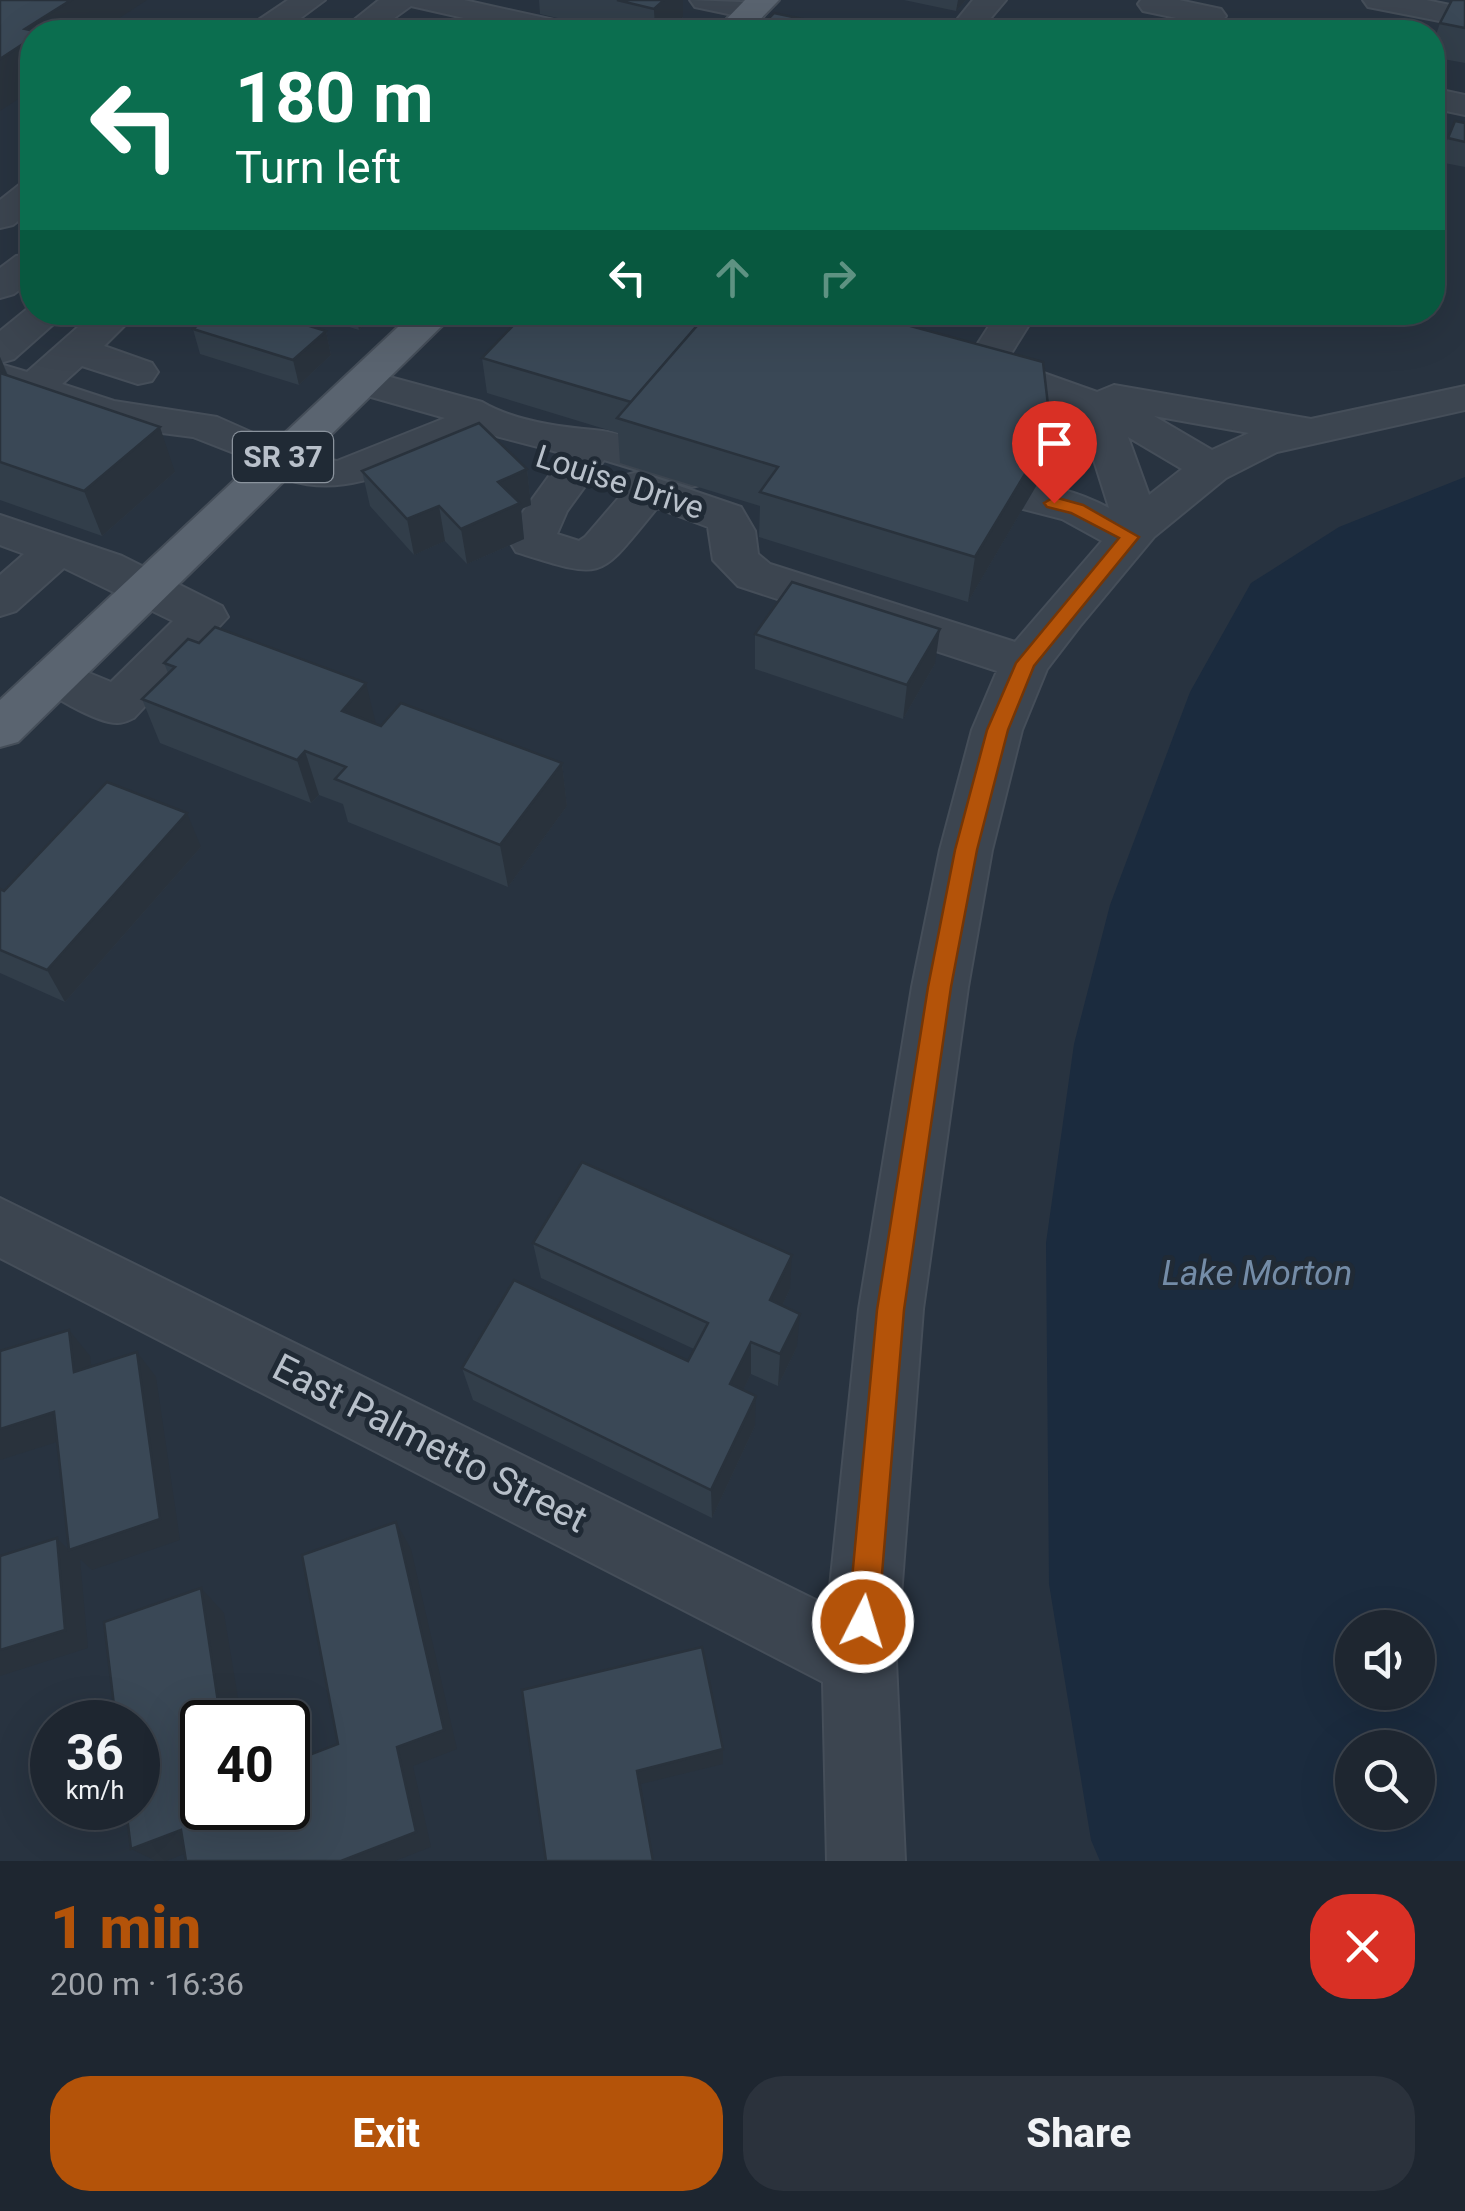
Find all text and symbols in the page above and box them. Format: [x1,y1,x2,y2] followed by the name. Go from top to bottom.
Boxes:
[235,57,434,139] text: 180 m
[70,60,200,190] icon: left
[235,141,401,194] text: Turn left
[600,250,655,305] icon: left
[705,250,760,305] icon: ahead
[810,250,865,305] icon: right
[1012,401,1097,504] pin
[1027,416,1082,471] icon: arrive
[233,432,333,482] road number: SR 37
[531,437,709,527] street label: Louise Drive
[1162,1253,1352,1294] water label: Lake Morton
[266,1345,594,1541] street label: East Palmetto Street
[811,1570,915,1674] position arrow
[1335,1610,1435,1830] map controls
[1335,1610,1435,1710] button: sound
[180,1700,310,1830] speed limit sign: 40
[66,1724,124,1782] text: 36
[1335,1730,1435,1830] button: search
[66,1776,124,1805] text: km/h
[50,1892,201,1963] text: 1 min
[1310,1894,1415,1999] button: close
[50,1965,244,2003] text: 200 m · 16:36
[50,2076,723,2191] button: Exit
[743,2076,1415,2191] button: Share

